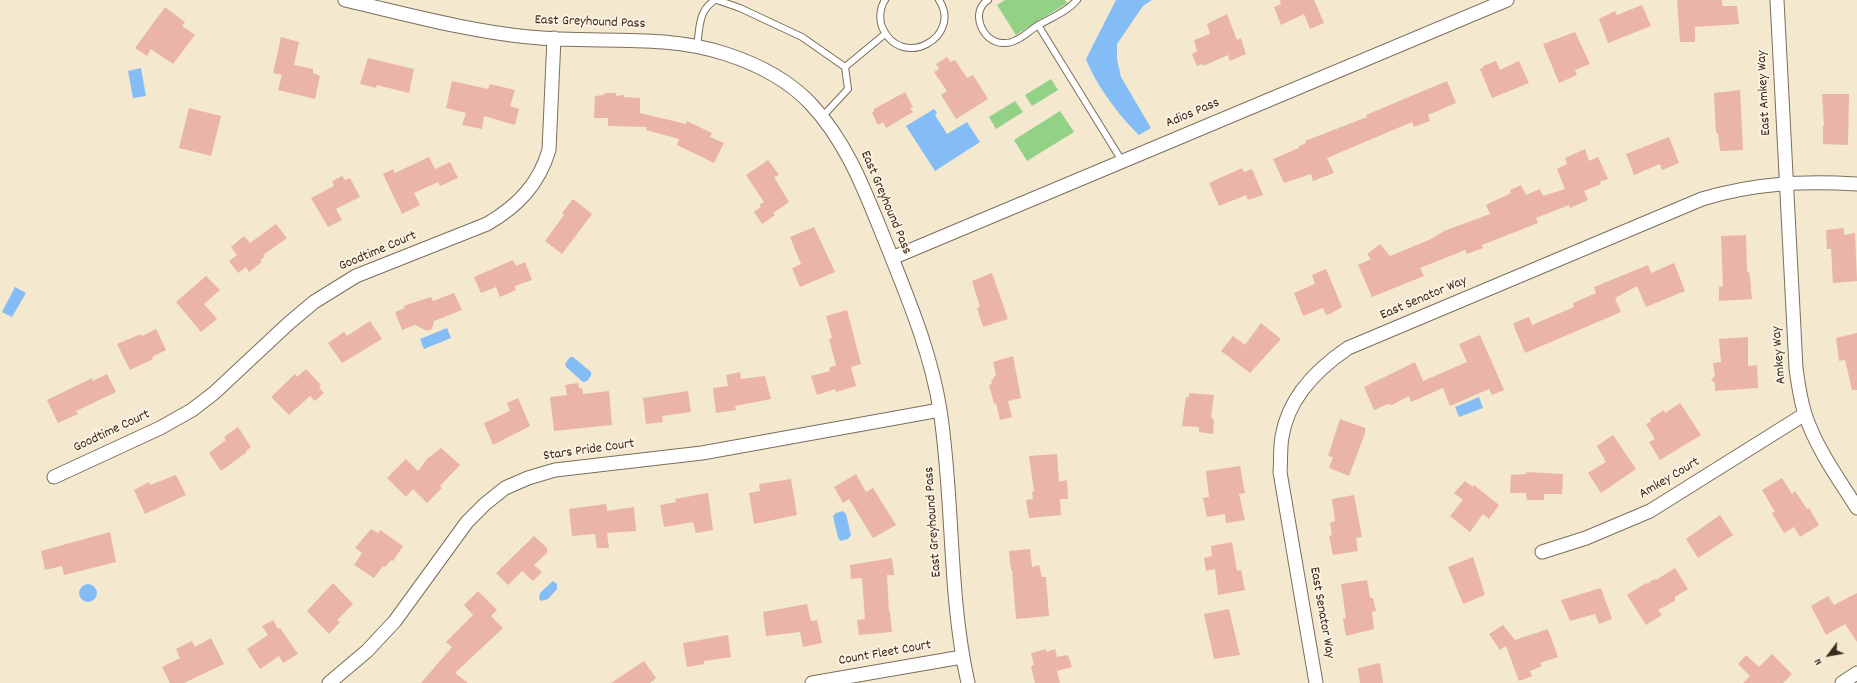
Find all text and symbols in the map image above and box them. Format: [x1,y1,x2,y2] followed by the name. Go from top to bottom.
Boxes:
[534,13,646,33] street label: East Greyhound Pass
[1754,50,1776,136] street label: East Amkey Way
[1164,95,1222,133] street label: Adios Pass
[856,149,914,257] street label: East Greyhound Pass
[337,228,419,276] street label: Goodtime Court
[1378,273,1470,325] street label: East Senator Way
[1769,325,1791,385] street label: Amkey Way
[71,407,153,457] street label: Goodtime Court
[542,436,636,466] street label: Stars Pride Court
[1637,454,1703,504] street label: Amkey Court
[922,466,946,578] street label: East Greyhound Pass
[1305,566,1337,660] street label: East Senator Way
[1809,635,1849,675] north arrow
[837,638,933,670] street label: Count Fleet Court
[1811,655,1827,668] text: N

